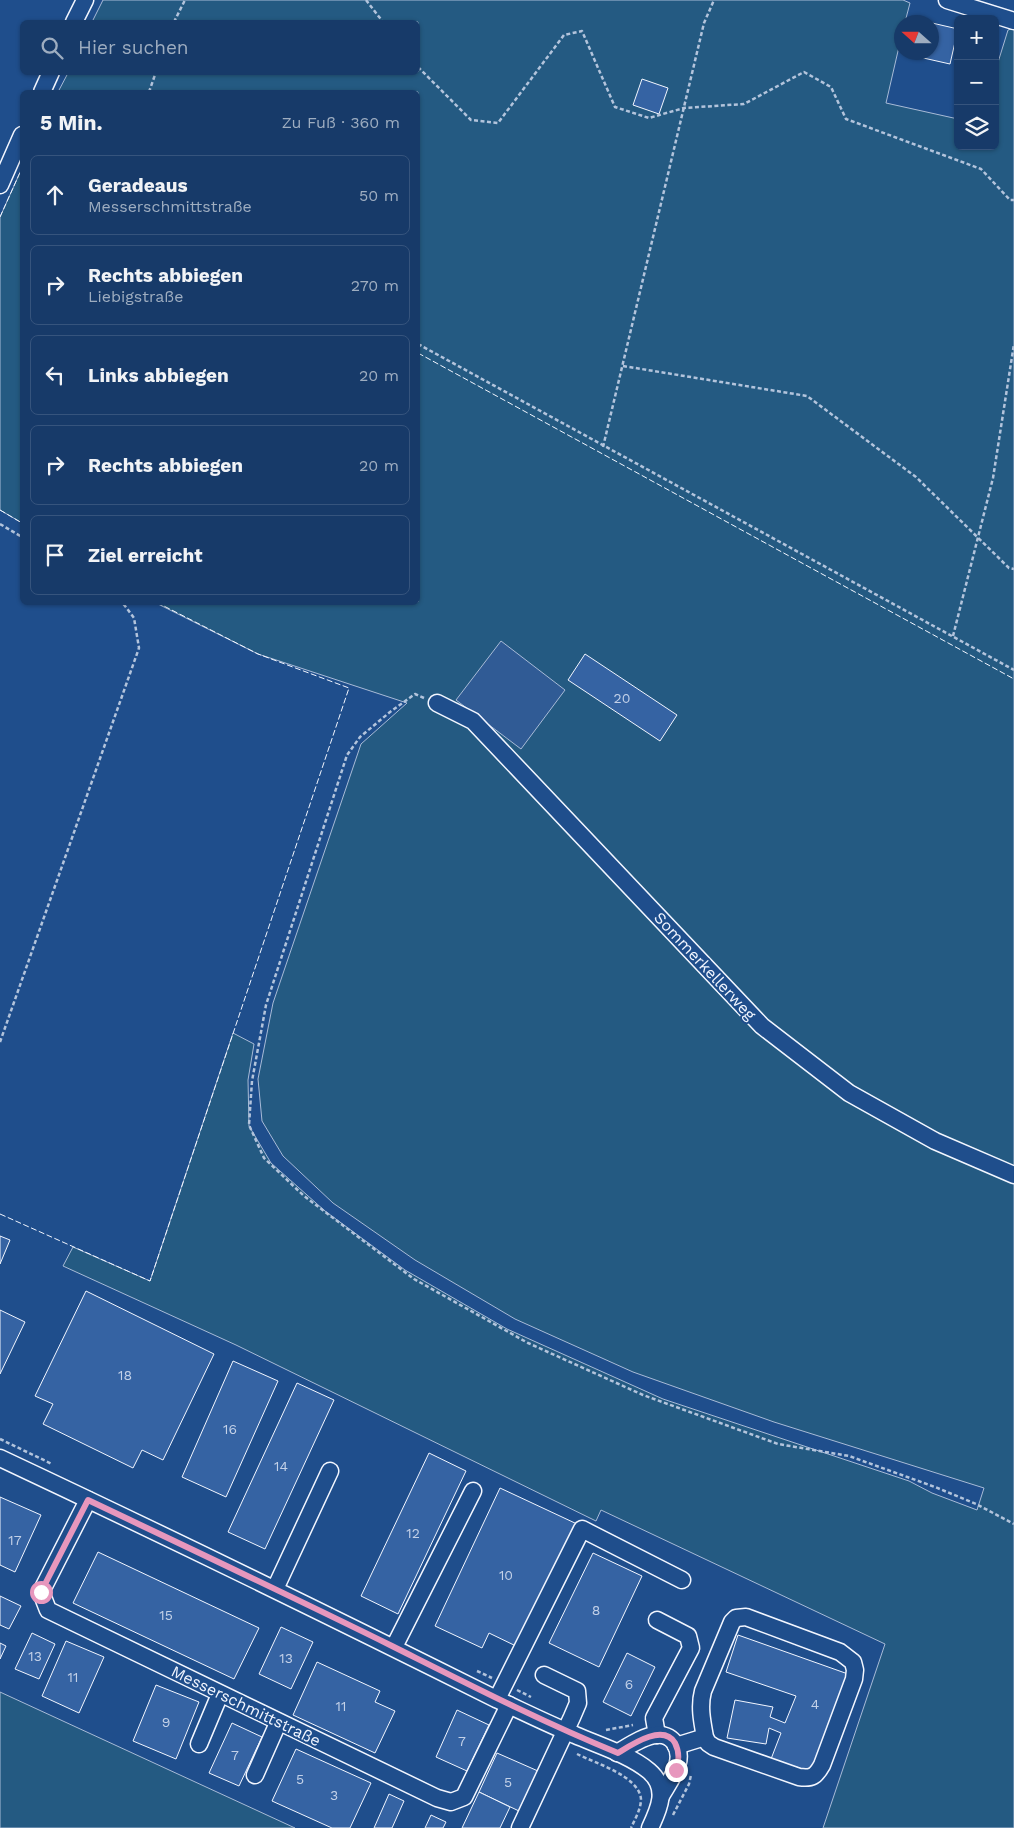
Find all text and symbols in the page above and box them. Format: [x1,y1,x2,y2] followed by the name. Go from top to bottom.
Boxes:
[894,15,939,60] north arrow
[954,15,999,150] map controls
[954,15,999,60] button: +
[20,20,420,75] search box
[38,34,66,62] icon: search
[78,36,189,59] text: Hier suchen
[954,60,999,105] button: −
[954,105,999,150] button: layers
[40,110,103,135] text: 5 Min.
[282,113,400,132] text: Zu Fuß · 360 m
[88,174,188,197] text: Geradeaus
[41,181,69,209] icon: ahead
[359,186,399,205] text: 50 m
[88,197,252,216] text: Messerschmittstraße
[88,264,243,287] text: Rechts abbiegen
[41,271,69,299] icon: right
[351,276,399,295] text: 270 m
[88,287,183,306] text: Liebigstraße
[41,361,69,389] icon: left
[88,364,229,387] text: Links abbiegen
[359,366,399,385] text: 20 m
[41,451,69,479] icon: right
[88,454,243,477] text: Rechts abbiegen
[359,456,399,475] text: 20 m
[41,541,69,569] icon: arrive
[88,544,203,567] text: Ziel erreicht
[614,690,630,706] house number: 20
[650,908,760,1024] street label: Sommerkellerweg
[118,1367,132,1383] house number: 18
[223,1421,237,1437] house number: 16
[274,1458,288,1474] house number: 14
[406,1525,420,1541] house number: 12
[8,1532,22,1548] house number: 17
[499,1567,513,1583] house number: 10
[30,1581,53,1604] route start
[592,1602,600,1618] house number: 8
[159,1607,173,1623] house number: 15
[28,1648,42,1664] house number: 13
[279,1650,293,1666] house number: 13
[168,1662,324,1750] street label: Messerschmittstraße
[68,1669,78,1685] house number: 11
[625,1676,633,1692] house number: 6
[811,1696,819,1712] house number: 4
[336,1698,346,1714] house number: 11
[162,1714,170,1730] house number: 9
[458,1733,466,1749] house number: 7
[231,1747,239,1763] house number: 7
[665,1759,688,1782] route end
[296,1771,304,1787] house number: 5
[504,1774,512,1790] house number: 5
[330,1787,338,1803] house number: 3

